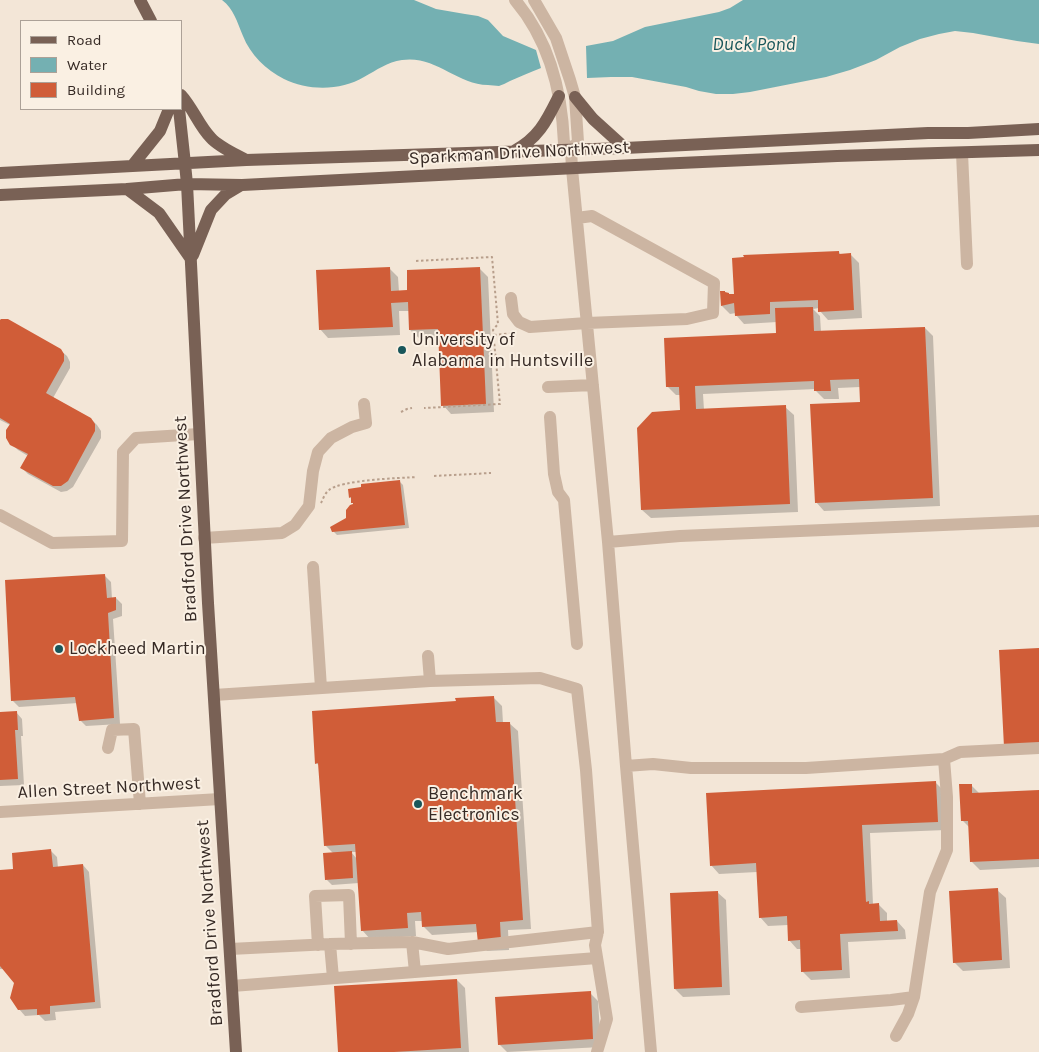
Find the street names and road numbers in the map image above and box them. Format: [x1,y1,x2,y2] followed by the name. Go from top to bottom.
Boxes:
[408,136,630,170] street label: Sparkman Drive Northwest
[170,415,202,623] street label: Bradford Drive Northwest
[17,772,201,804] street label: Allen Street Northwest
[192,819,228,1027] street label: Bradford Drive Northwest

